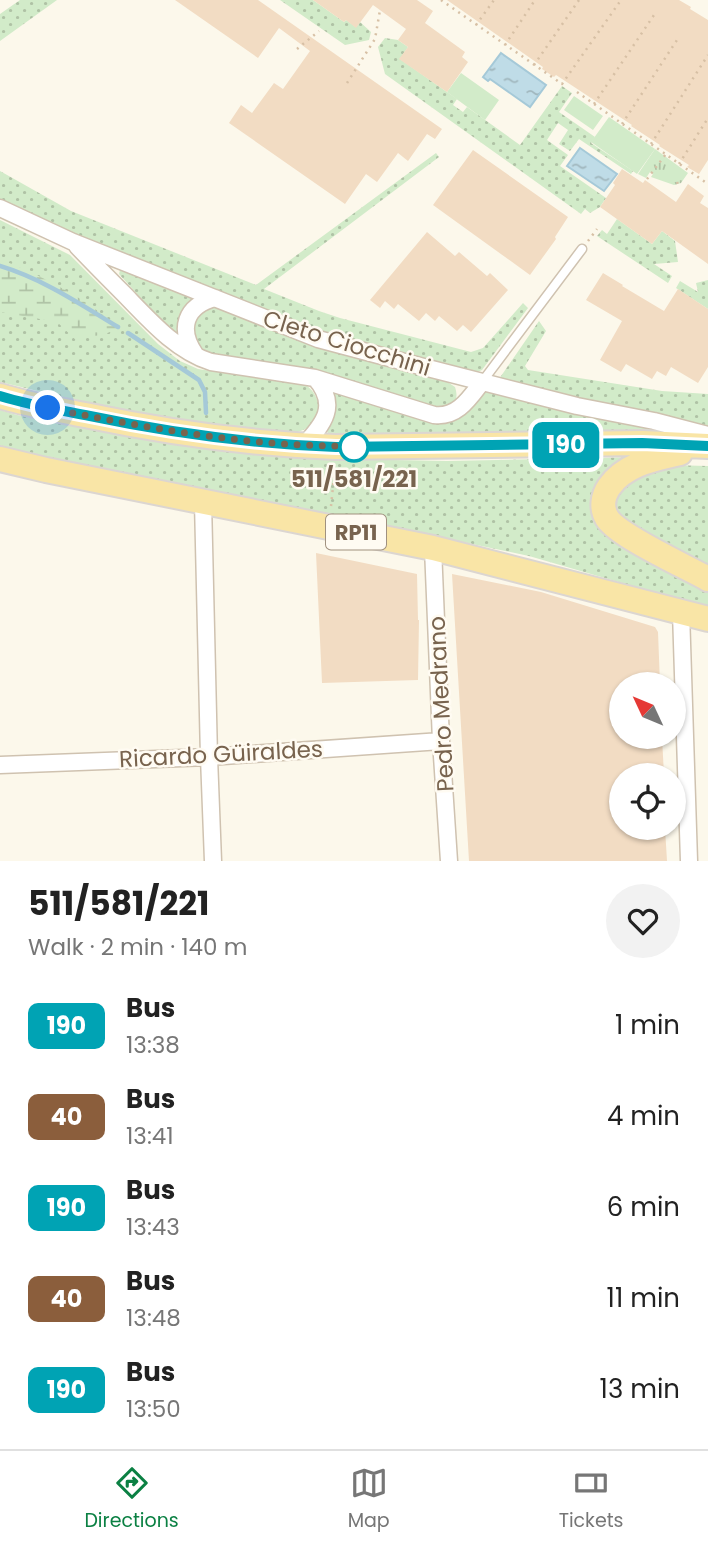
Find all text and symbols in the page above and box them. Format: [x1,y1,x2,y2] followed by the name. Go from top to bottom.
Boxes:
[259,302,435,384] street label: Cleto Ciocchini
[30,390,65,425] your location
[526,422,606,468] line badge: 190
[546,428,586,461] text: 190
[339,432,369,462] marker: 511/581/221
[291,463,417,495] place label: 511/581/221
[326,514,386,550] road number: RP11
[420,615,462,793] street label: Pedro Medrano
[609,672,686,749] north arrow
[609,672,686,840] map controls
[118,733,324,775] street label: Ricardo Güiraldes
[609,763,686,840] button: locate
[28,880,210,927] text: 511/581/221
[606,884,680,958] button: heart
[28,931,247,963] text: Walk · 2 min · 140 m
[126,990,175,1026] text: Bus
[615,1007,680,1043] text: 1 min
[47,1009,86,1042] text: 190
[126,1029,180,1061] text: 13:38
[126,1081,175,1117] text: Bus
[607,1098,680,1134] text: 4 min
[51,1100,82,1133] text: 40
[126,1120,174,1152] text: 13:41
[126,1172,175,1208] text: Bus
[607,1189,680,1225] text: 6 min
[47,1191,86,1224] text: 190
[126,1211,180,1243] text: 13:43
[126,1263,175,1299] text: Bus
[607,1280,680,1316] text: 11 min
[51,1282,82,1315] text: 40
[126,1302,181,1334] text: 13:48
[126,1354,175,1390] text: Bus
[600,1371,680,1407] text: 13 min
[47,1373,86,1406] text: 190
[126,1393,181,1425] text: 13:50
[84,1464,179,1535] tab: Directions
[348,1464,390,1535] tab: Map
[559,1464,624,1535] tab: Tickets

